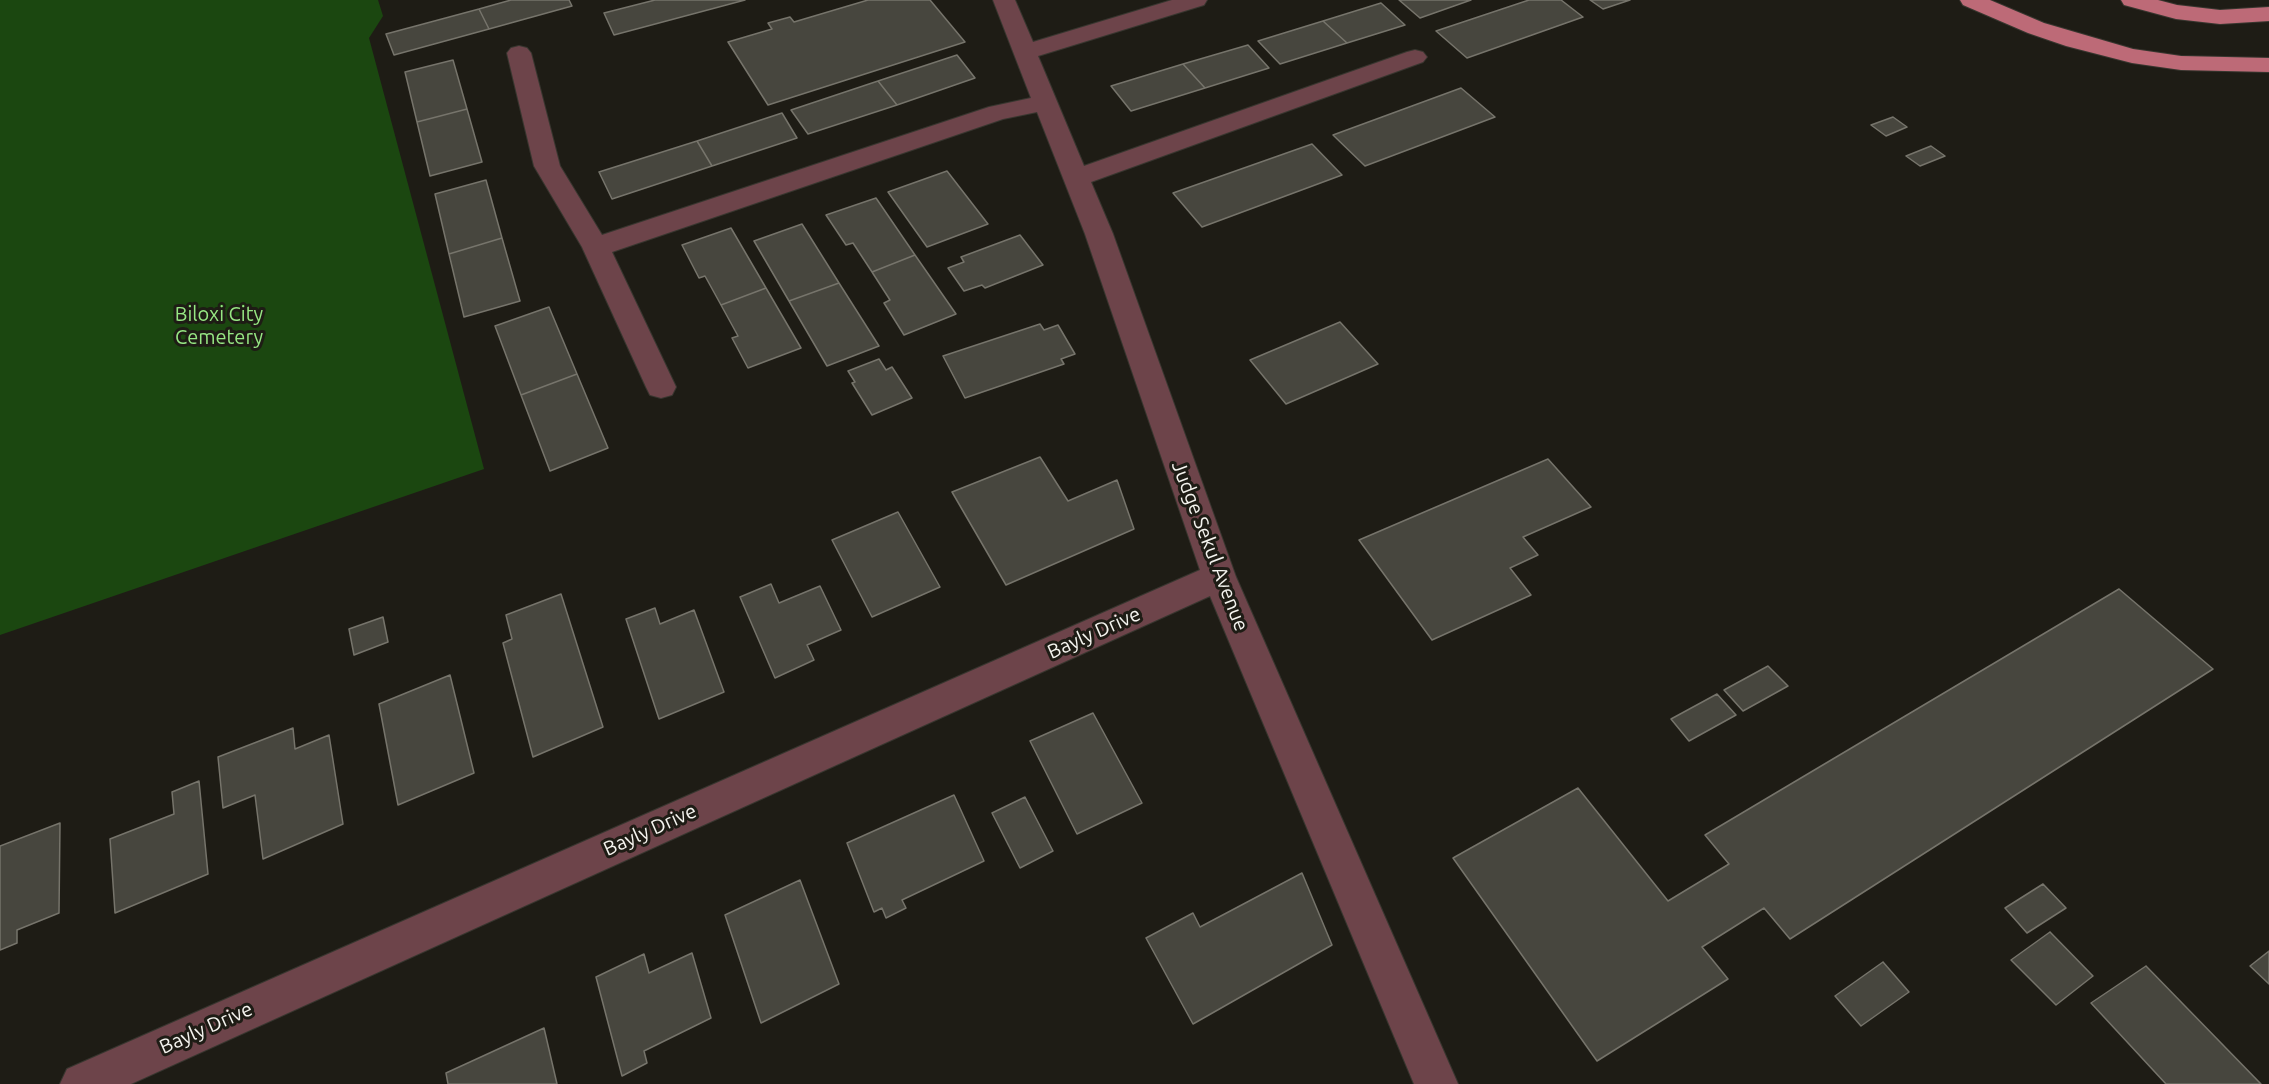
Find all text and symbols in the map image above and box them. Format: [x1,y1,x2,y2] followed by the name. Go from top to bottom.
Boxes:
[175,302,263,349] park label: Biloxi City Cemetery
[1166,458,1254,634] street label: Judge Sekul Avenue
[1044,602,1144,664] street label: Bayly Drive
[600,799,700,861] street label: Bayly Drive
[156,997,256,1059] street label: Bayly Drive

